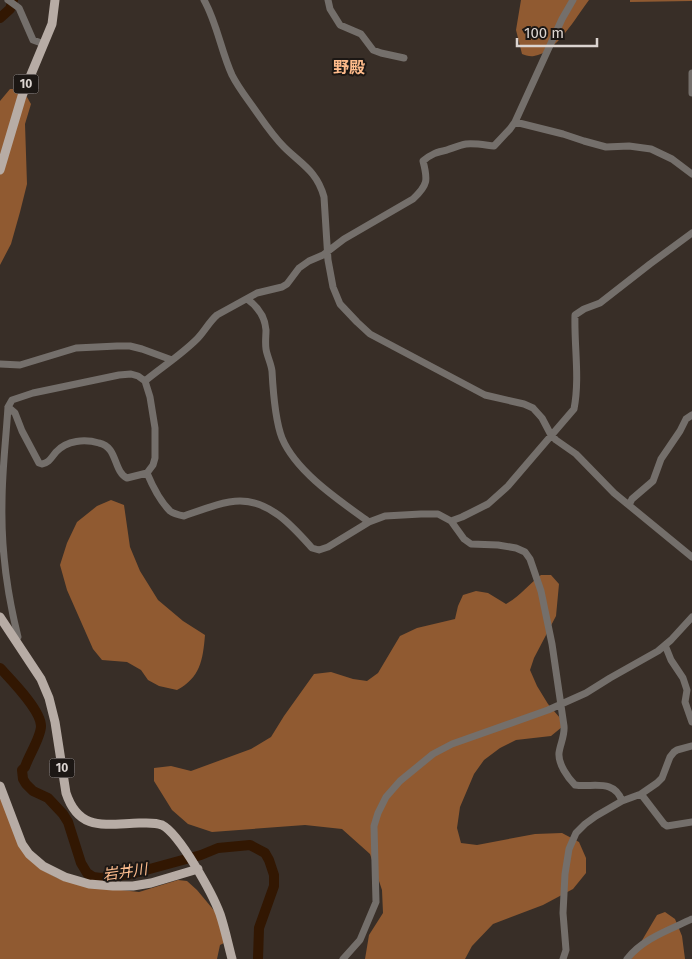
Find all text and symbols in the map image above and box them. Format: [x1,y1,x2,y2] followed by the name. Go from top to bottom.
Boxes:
[517,15,597,47] scale bar
[524,24,564,42] text: 100 m
[333,58,365,77] district label: 野殿
[14,74,38,94] road number: 10
[50,758,74,778] road number: 10
[101,860,151,884] water label: 岩井川

